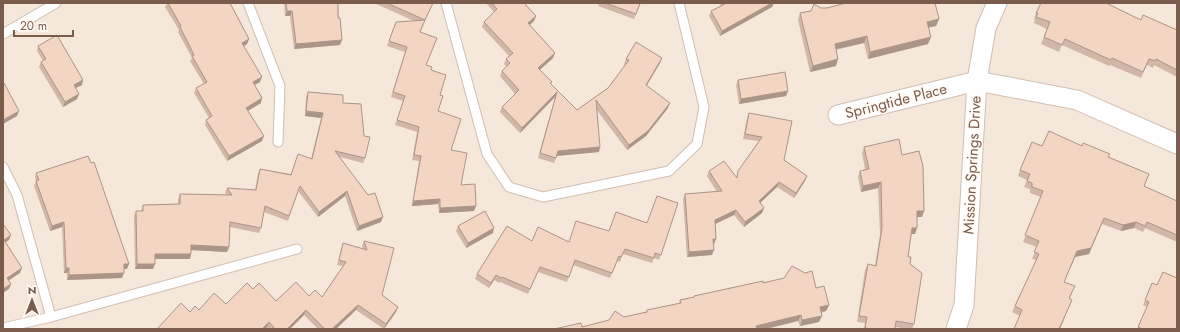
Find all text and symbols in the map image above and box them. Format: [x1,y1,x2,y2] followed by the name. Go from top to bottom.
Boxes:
[14,12,73,38] scale bar
[20,17,47,35] text: 20 m
[843,78,950,124] street label: Springtide Place
[957,95,987,235] street label: Mission Springs Drive
[12,280,52,320] north arrow
[28,282,36,298] text: N

